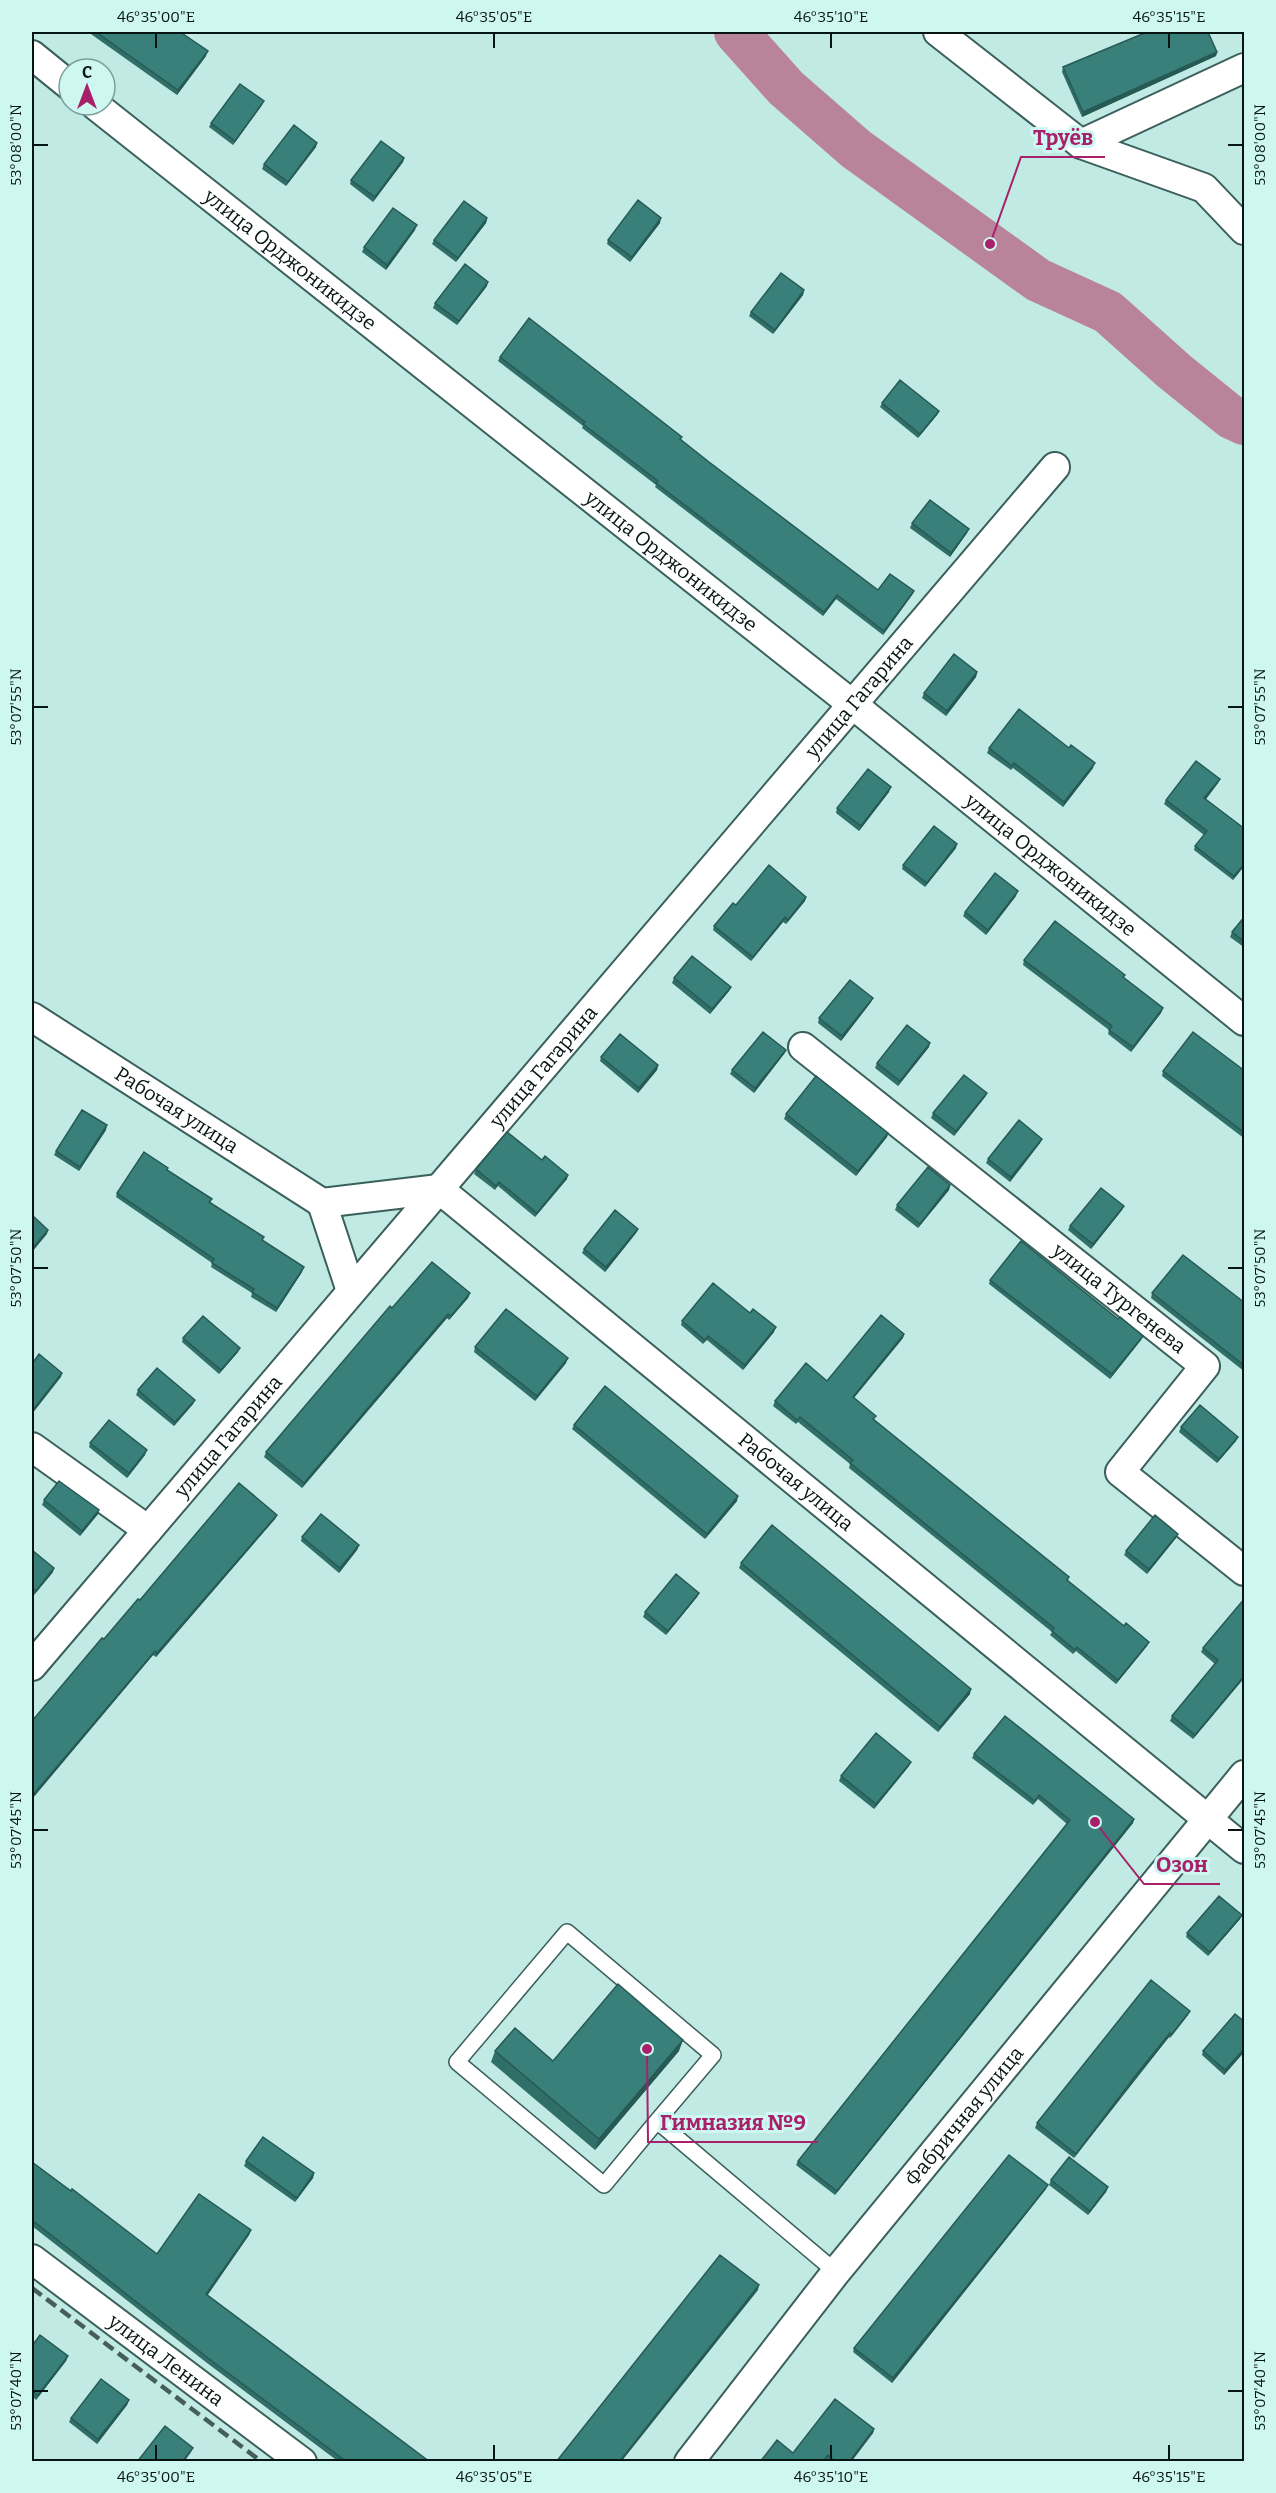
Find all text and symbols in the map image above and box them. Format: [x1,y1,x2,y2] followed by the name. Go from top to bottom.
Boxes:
[117,8,195,26] text: 46°35'00"E
[456,8,532,26] text: 46°35'05"E
[794,8,868,26] text: 46°35'10"E
[1133,8,1206,26] text: 46°35'15"E
[57,57,117,117] north arrow
[82,63,92,82] text: С
[7,104,25,186] text: 53°08'00"N
[1251,104,1269,186] text: 53°08'00"N
[1021,118,1105,157] callout: Труёв
[1033,125,1093,151] text: Труёв
[198,183,381,335] street label: улица Орджоникидзе
[579,485,762,637] street label: улица Орджоникидзе
[799,631,918,764] street label: улица Гагарина
[7,668,25,746] text: 53°07'55"N
[1251,668,1269,746] text: 53°07'55"N
[960,788,1141,941] street label: улица Орджоникидзе
[484,1000,602,1133] street label: улица Гагарина
[111,1061,243,1158] street label: Рабочая улица
[7,1228,25,1307] text: 53°07'50"N
[1251,1228,1269,1307] text: 53°07'50"N
[1047,1237,1191,1358] street label: улица Тургенева
[169,1370,287,1503] street label: улица Гагарина
[734,1427,858,1536] street label: Рабочая улица
[7,1791,25,1869] text: 53°07'45"N
[1251,1791,1269,1869] text: 53°07'45"N
[1144,1845,1220,1884] callout: Озон
[1156,1852,1208,1878] text: Озон
[900,2041,1028,2191] street label: Фабричная улица
[648,2103,818,2142] callout: Гимназия №9
[660,2110,806,2136] text: Гимназия №9
[103,2308,229,2411] street label: улица Ленина
[7,2351,25,2431] text: 53°07'40"N
[1251,2351,1269,2431] text: 53°07'40"N
[117,2468,195,2486] text: 46°35'00"E
[456,2468,532,2486] text: 46°35'05"E
[794,2468,868,2486] text: 46°35'10"E
[1133,2468,1206,2486] text: 46°35'15"E

